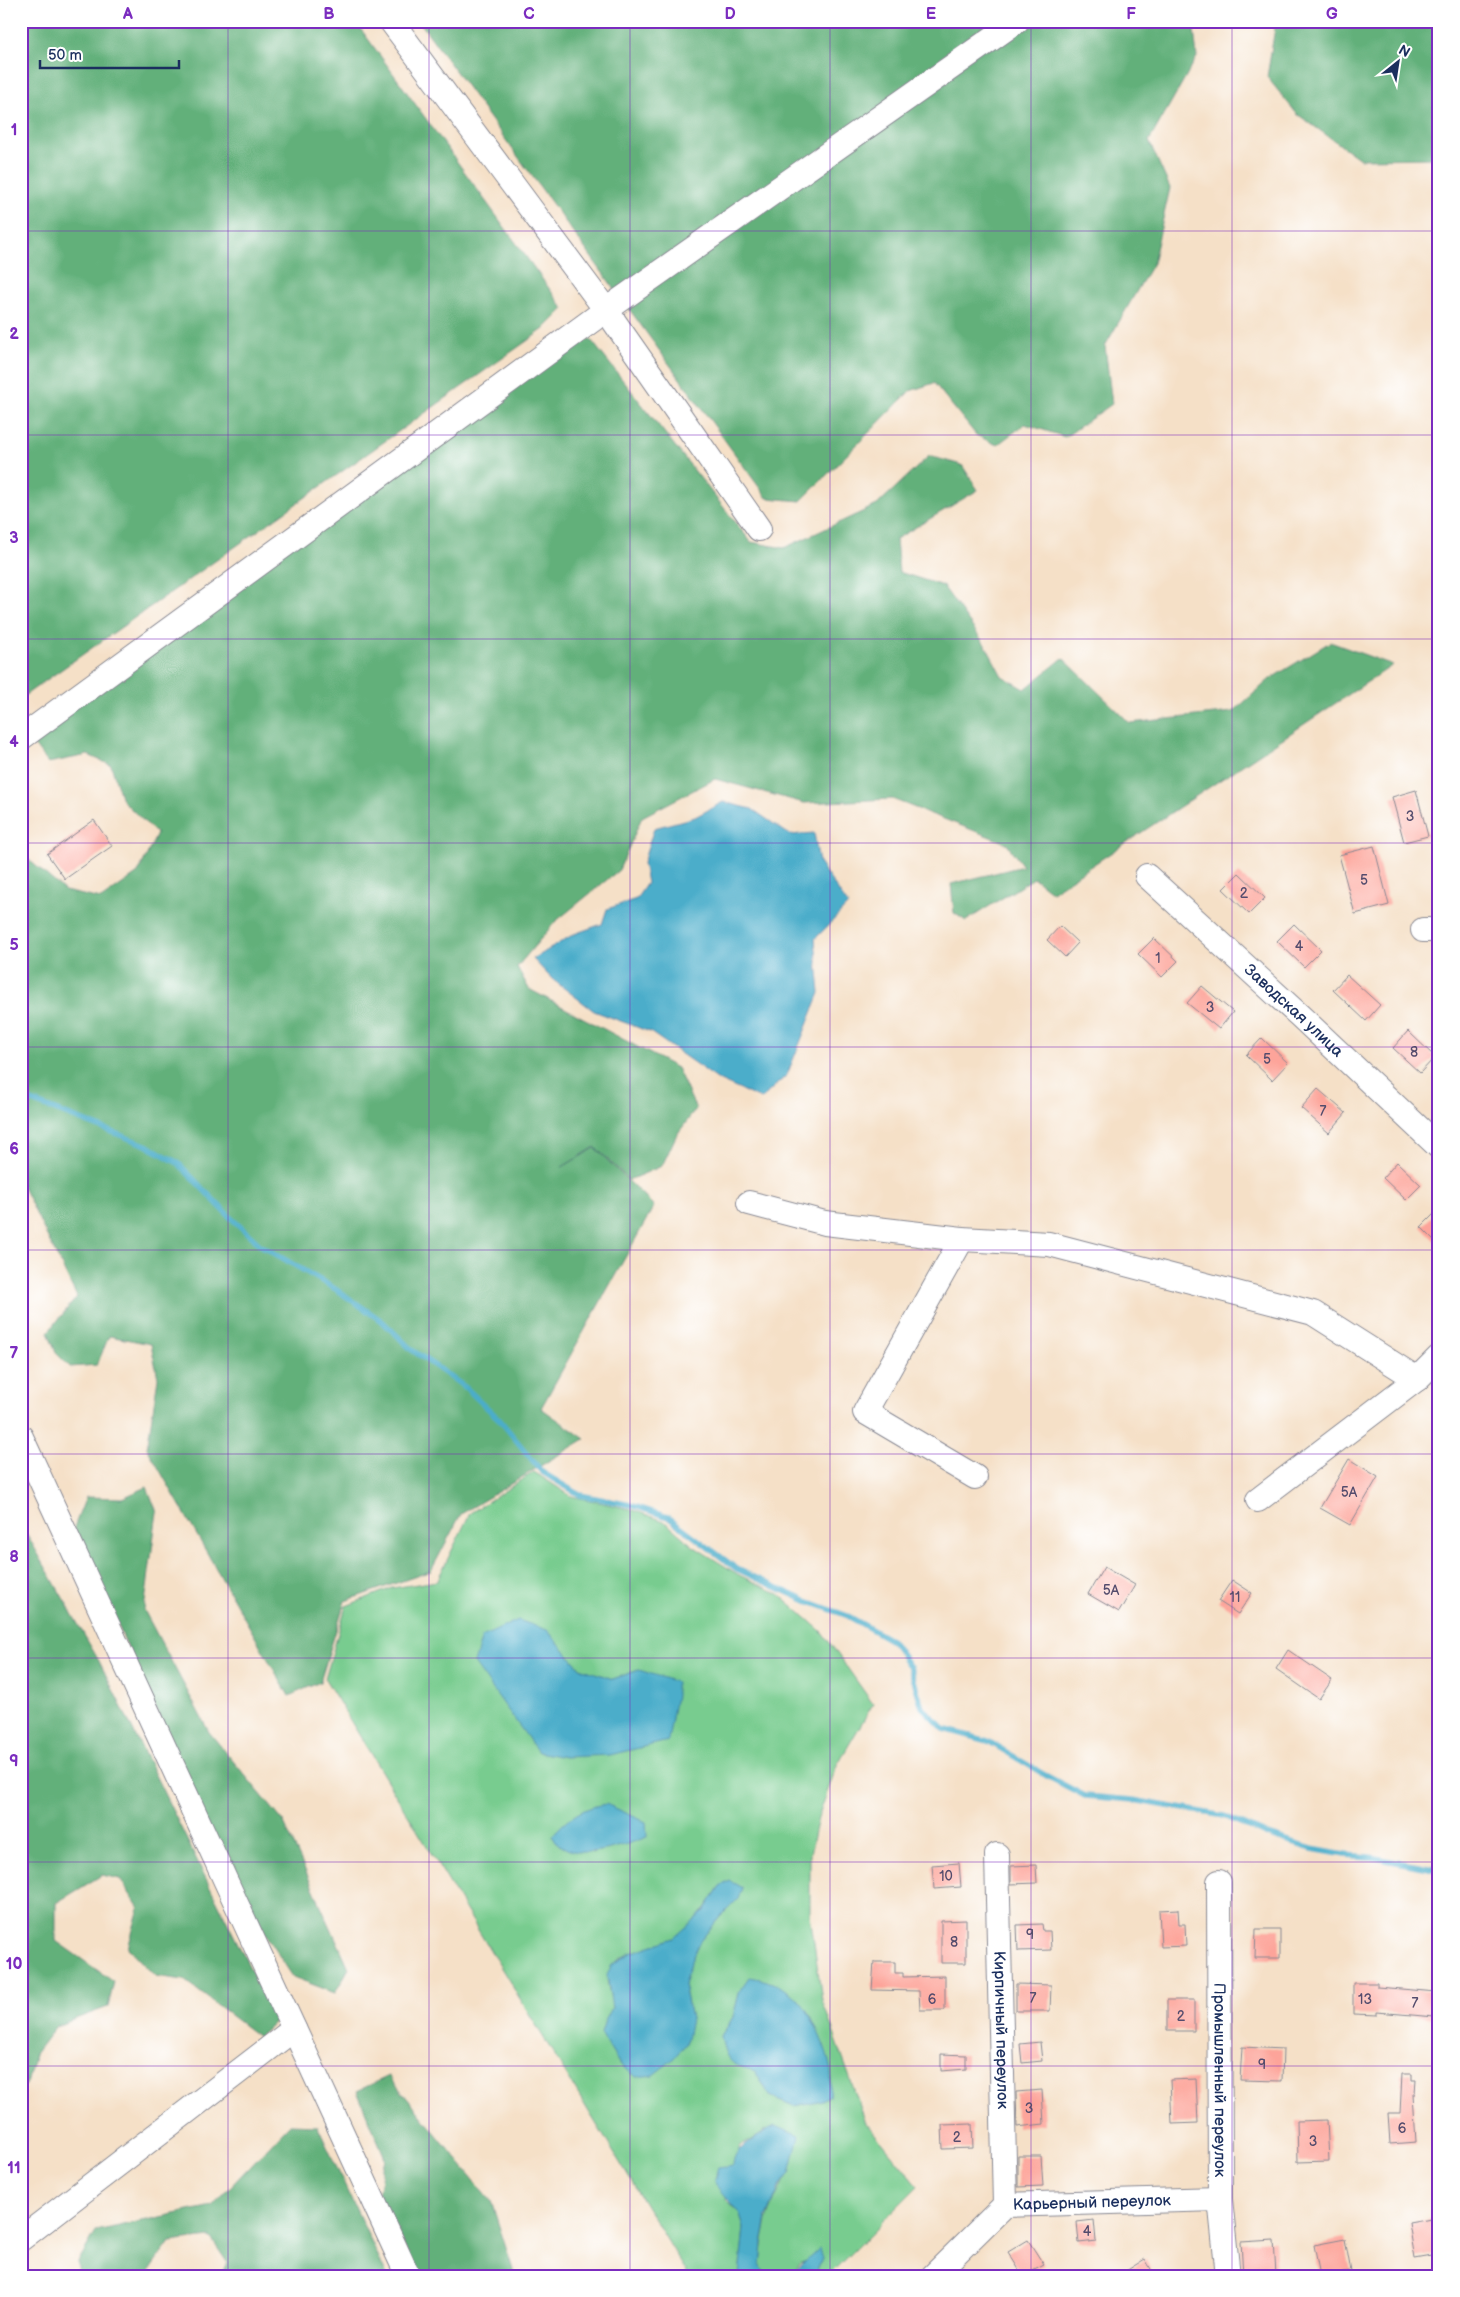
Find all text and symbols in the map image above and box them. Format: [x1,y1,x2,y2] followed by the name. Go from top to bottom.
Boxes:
[122,5,133,24] text: A
[323,5,335,24] text: B
[523,5,535,24] text: C
[724,5,736,24] text: D
[926,5,936,24] text: E
[1126,5,1136,24] text: F
[1326,5,1338,24] text: G
[40,38,179,70] scale bar
[1372,38,1422,88] north arrow
[1395,41,1413,61] text: N
[48,46,82,65] text: 50 m
[11,121,17,140] text: 1
[9,325,19,344] text: 2
[9,529,19,548] text: 3
[9,733,19,752] text: 4
[1406,808,1414,825] house number: 3
[1360,872,1368,889] house number: 5
[1240,885,1249,902] house number: 2
[9,936,19,955] text: 5
[1295,938,1304,955] house number: 4
[1155,950,1161,967] house number: 1
[1240,960,1347,1061] street label: Заводская улица
[1206,999,1214,1016] house number: 3
[1410,1044,1418,1061] house number: 8
[1263,1051,1271,1068] house number: 5
[1320,1103,1327,1120] house number: 7
[9,1140,19,1159] text: 6
[10,1344,19,1363] text: 7
[1341,1484,1358,1501] house number: 5А
[9,1548,19,1567] text: 8
[1103,1582,1120,1599] house number: 5А
[1230,1589,1240,1606] house number: 11
[9,1752,19,1771] text: 9
[939,1868,953,1885] house number: 10
[1026,1926,1034,1943] house number: 9
[950,1934,958,1951] house number: 8
[990,1951,1012,2110] street label: Кирпичный переулок
[6,1955,22,1974] text: 10
[1210,1983,1229,2178] street label: Промышленный переулок
[1030,1990,1037,2007] house number: 7
[928,1991,937,2008] house number: 6
[1358,1991,1372,2008] house number: 13
[1412,1995,1419,2012] house number: 7
[1177,2008,1186,2025] house number: 2
[1258,2056,1266,2073] house number: 9
[1025,2100,1033,2117] house number: 3
[1398,2120,1407,2137] house number: 6
[953,2129,962,2146] house number: 2
[1309,2133,1317,2150] house number: 3
[7,2159,21,2178] text: 11
[1012,2191,1172,2214] street label: Карьерный переулок
[1083,2223,1092,2240] house number: 4

